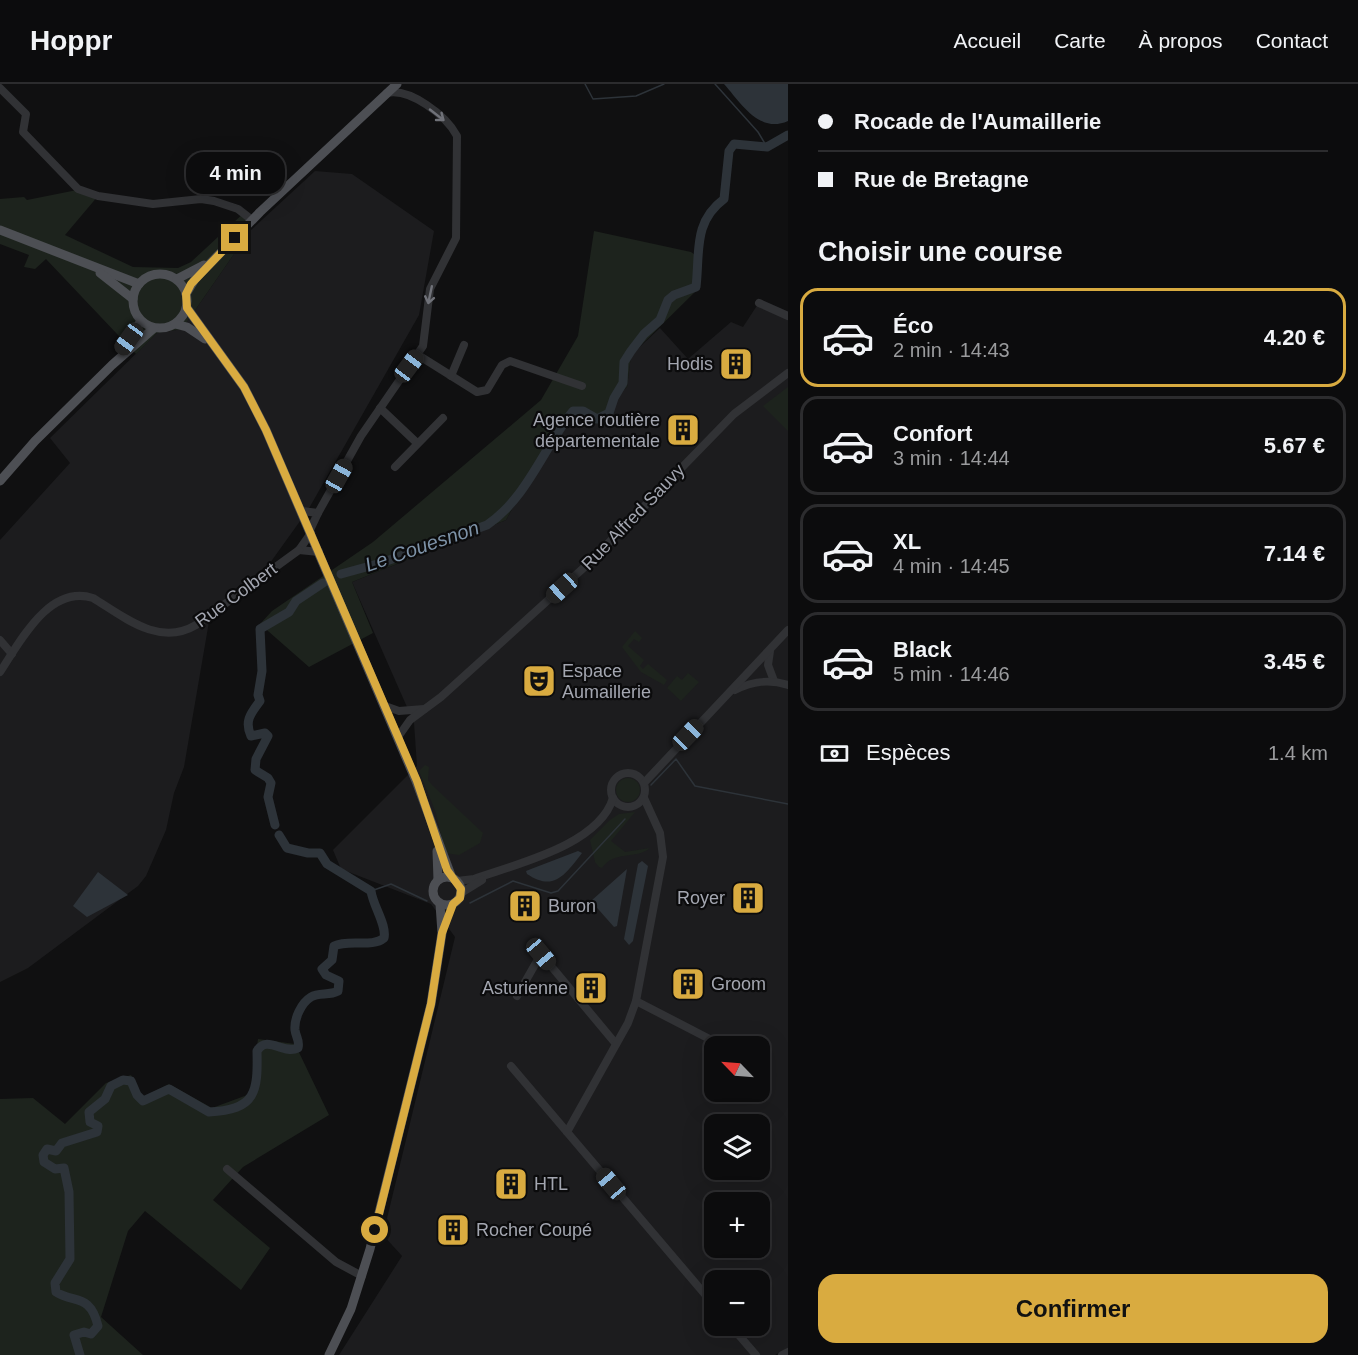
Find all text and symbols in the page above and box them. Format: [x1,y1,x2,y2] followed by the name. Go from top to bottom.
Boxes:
[30,25,112,56] text: Hoppr
[954,29,1021,52] text: Accueil
[1054,29,1106,52] text: Carte
[1139,29,1223,52] text: À propos
[1256,29,1328,52] text: Contact
[429,108,445,121] one-way arrow
[854,109,1101,134] text: Rocade de l'Aumaillerie
[186,151,284,193] callout: 4 min
[209,162,262,184] text: 4 min
[854,167,1029,192] text: Rue de Bretagne
[221,224,248,251] route end
[818,237,1063,267] text: Choisir une course
[424,285,435,304] one-way arrow
[821,311,875,365] icon: car
[893,313,933,338] text: Éco
[111,319,147,359] car
[1264,325,1325,350] text: 4.20 €
[893,339,1010,361] text: 2 min · 14:43
[391,346,427,386] car
[718,346,754,382] building icon: Hodis
[667,354,713,374] place label: Hodis
[533,410,660,451] place label: Agence routière départementale
[665,412,701,448] building icon: Agence routière départementale
[821,419,875,473] icon: car
[893,421,972,446] text: Confort
[1264,433,1325,458] text: 5.67 €
[893,447,1010,469] text: 3 min · 14:44
[322,456,356,496] car
[578,460,688,574] street label: Rue Alfred Sauvy
[362,516,482,576] water label: Le Couesnon
[821,527,875,581] icon: car
[893,529,921,554] text: XL
[1264,541,1325,566] text: 7.14 €
[893,555,1010,577] text: 4 min · 14:45
[191,559,281,631] street label: Rue Colbert
[543,569,581,607] car
[821,635,875,689] icon: car
[893,637,952,662] text: Black
[1264,649,1325,674] text: 3.45 €
[562,661,651,702] place label: Espace Aumaillerie
[521,663,557,699] theatre icon: Espace Aumaillerie
[893,663,1010,685] text: 5 min · 14:46
[669,716,707,754] car
[818,737,851,770] icon: cash
[866,740,950,765] text: Espèces
[1268,742,1328,764] text: 1.4 km
[730,880,766,916] building icon: Royer
[507,888,543,924] building icon: Buron
[677,888,725,908] place label: Royer
[548,896,596,916] place label: Buron
[523,934,559,974] car
[670,966,706,1002] building icon: Groom
[573,970,609,1006] building icon: Asturienne
[711,974,766,994] place label: Groom
[482,978,568,998] place label: Asturienne
[704,1036,770,1102] north arrow
[704,1036,770,1336] map controls
[704,1114,770,1180] button: layers
[593,1164,629,1204] car
[493,1166,529,1202] building icon: HTL
[534,1174,568,1194] place label: HTL
[704,1192,770,1258] button: +
[435,1212,471,1248] building icon: Rocher Coupé
[361,1216,388,1243] route start
[476,1220,592,1240] place label: Rocher Coupé
[704,1270,770,1336] button: −
[818,1274,1328,1343] button: Confirmer

